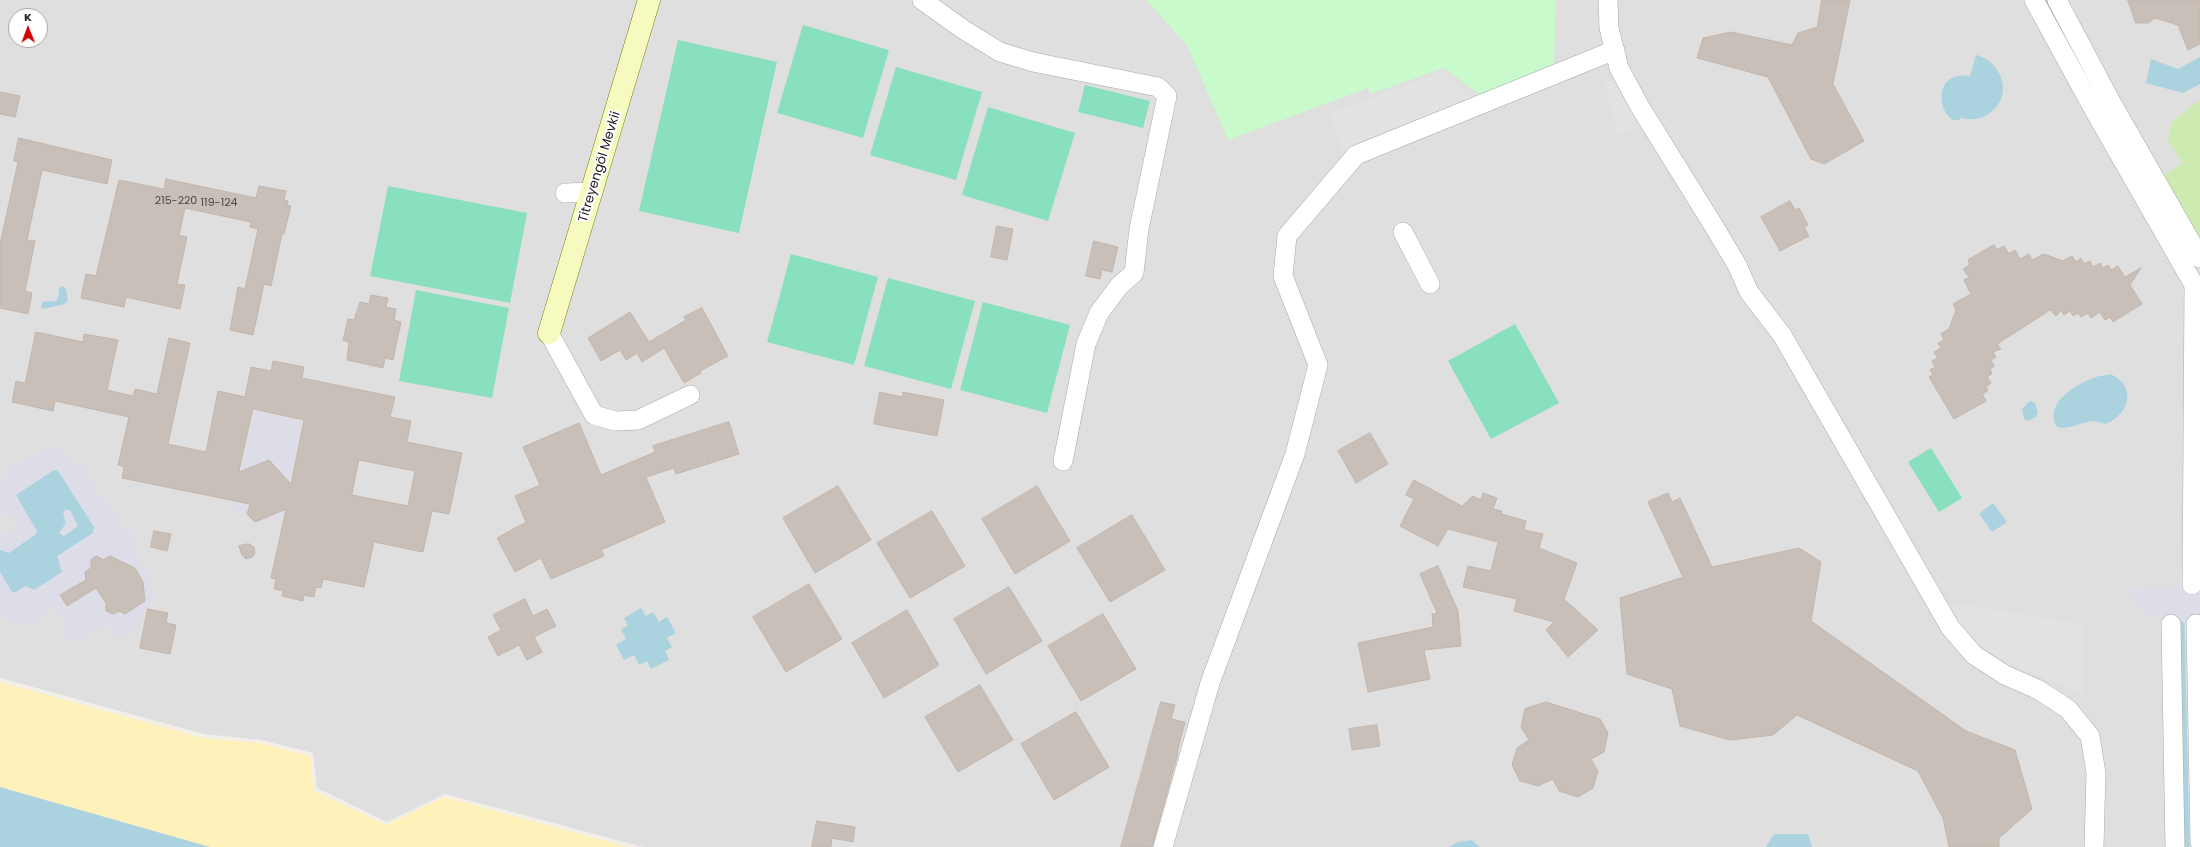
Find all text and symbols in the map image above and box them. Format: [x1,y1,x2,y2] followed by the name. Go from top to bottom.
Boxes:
[8,8,48,48] north arrow
[24,9,32,25] text: K
[576,110,624,224] street label: Titreyengöl Mevkii
[155,194,197,208] house number: 215-220
[201,196,237,210] house number: 119-124

